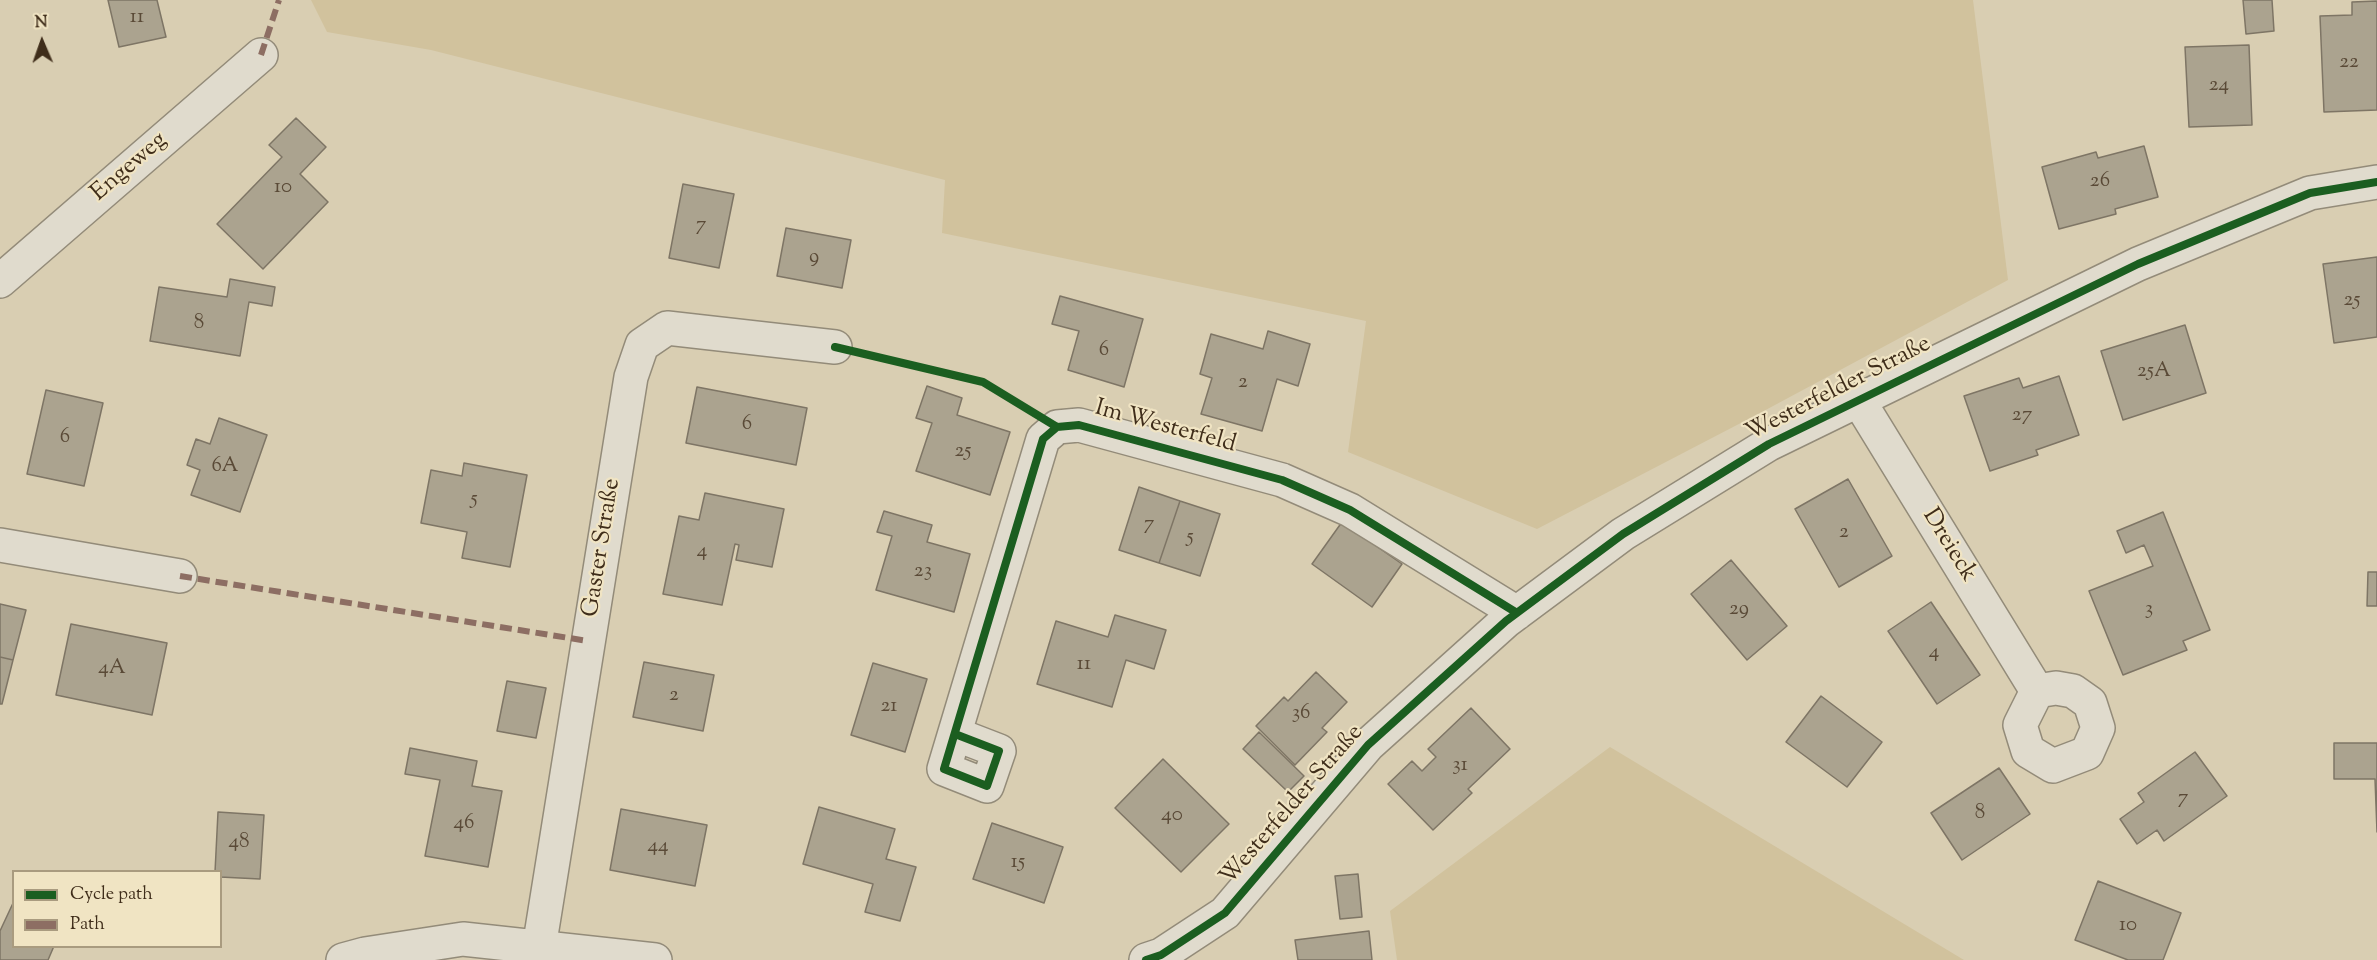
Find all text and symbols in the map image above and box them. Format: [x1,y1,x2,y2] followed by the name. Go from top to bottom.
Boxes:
[130,5,144,31] house number: 11
[12,12,72,72] north arrow
[35,12,48,35] text: N
[2339,50,2359,76] house number: 22
[2209,73,2229,99] house number: 24
[86,127,174,209] street label: Engeweg
[2090,169,2110,195] house number: 26
[274,175,292,201] house number: 10
[696,213,706,239] house number: 7
[809,245,819,271] house number: 9
[2343,288,2361,314] house number: 25
[194,311,204,337] house number: 8
[1742,331,1936,449] street label: Westerfelder Straße
[1099,338,1109,364] house number: 6
[2137,359,2171,385] house number: 25A
[1238,370,1248,396] house number: 2
[1091,395,1239,461] street label: Im Westerfeld
[2012,403,2032,429] house number: 27
[742,412,752,438] house number: 6
[60,425,70,451] house number: 6
[954,439,972,465] house number: 25
[211,454,239,480] house number: 6A
[578,477,628,619] street label: Gaster Straße
[470,487,478,513] house number: 5
[1914,504,1982,588] street label: Dreieck
[1144,512,1154,538] house number: 7
[1839,520,1849,546] house number: 2
[1186,525,1194,551] house number: 5
[697,539,707,565] house number: 4
[914,559,932,585] house number: 23
[1729,597,1749,623] house number: 29
[2145,597,2153,623] house number: 3
[1929,640,1939,666] house number: 4
[1077,652,1091,678] house number: 11
[98,656,126,682] house number: 4A
[669,683,679,709] house number: 2
[881,694,897,720] house number: 21
[1292,701,1310,727] house number: 36
[1215,720,1371,892] street label: Westerfelder Straße
[1452,753,1468,779] house number: 31
[2178,786,2188,812] house number: 7
[1975,801,1985,827] house number: 8
[1161,803,1183,829] house number: 40
[454,811,474,837] house number: 46
[228,830,250,856] house number: 48
[647,834,669,860] house number: 44
[1011,850,1025,876] house number: 15
[12,870,222,948] legend
[70,882,153,908] text: Cycle path
[70,912,105,938] text: Path
[2119,913,2137,939] house number: 10

